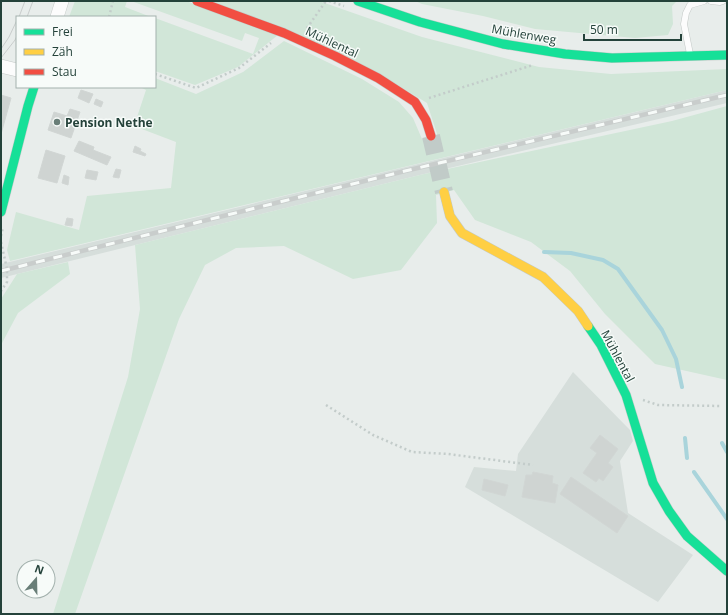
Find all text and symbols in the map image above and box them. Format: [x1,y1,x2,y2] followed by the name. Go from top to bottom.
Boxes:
[16,16,156,88] legend
[584,16,681,42] scale bar
[490,20,558,48] street label: Mühlenweg
[590,21,618,38] text: 50 m
[303,22,361,62] street label: Mühlental
[52,23,73,40] text: Frei
[52,43,73,60] text: Zäh
[52,63,77,80] text: Stau
[65,114,153,131] place label: Pension Nethe
[52,117,62,127] marker: Pension Nethe
[597,327,639,385] street label: Mühlental
[16,559,56,599] north arrow
[33,561,46,578] text: N

